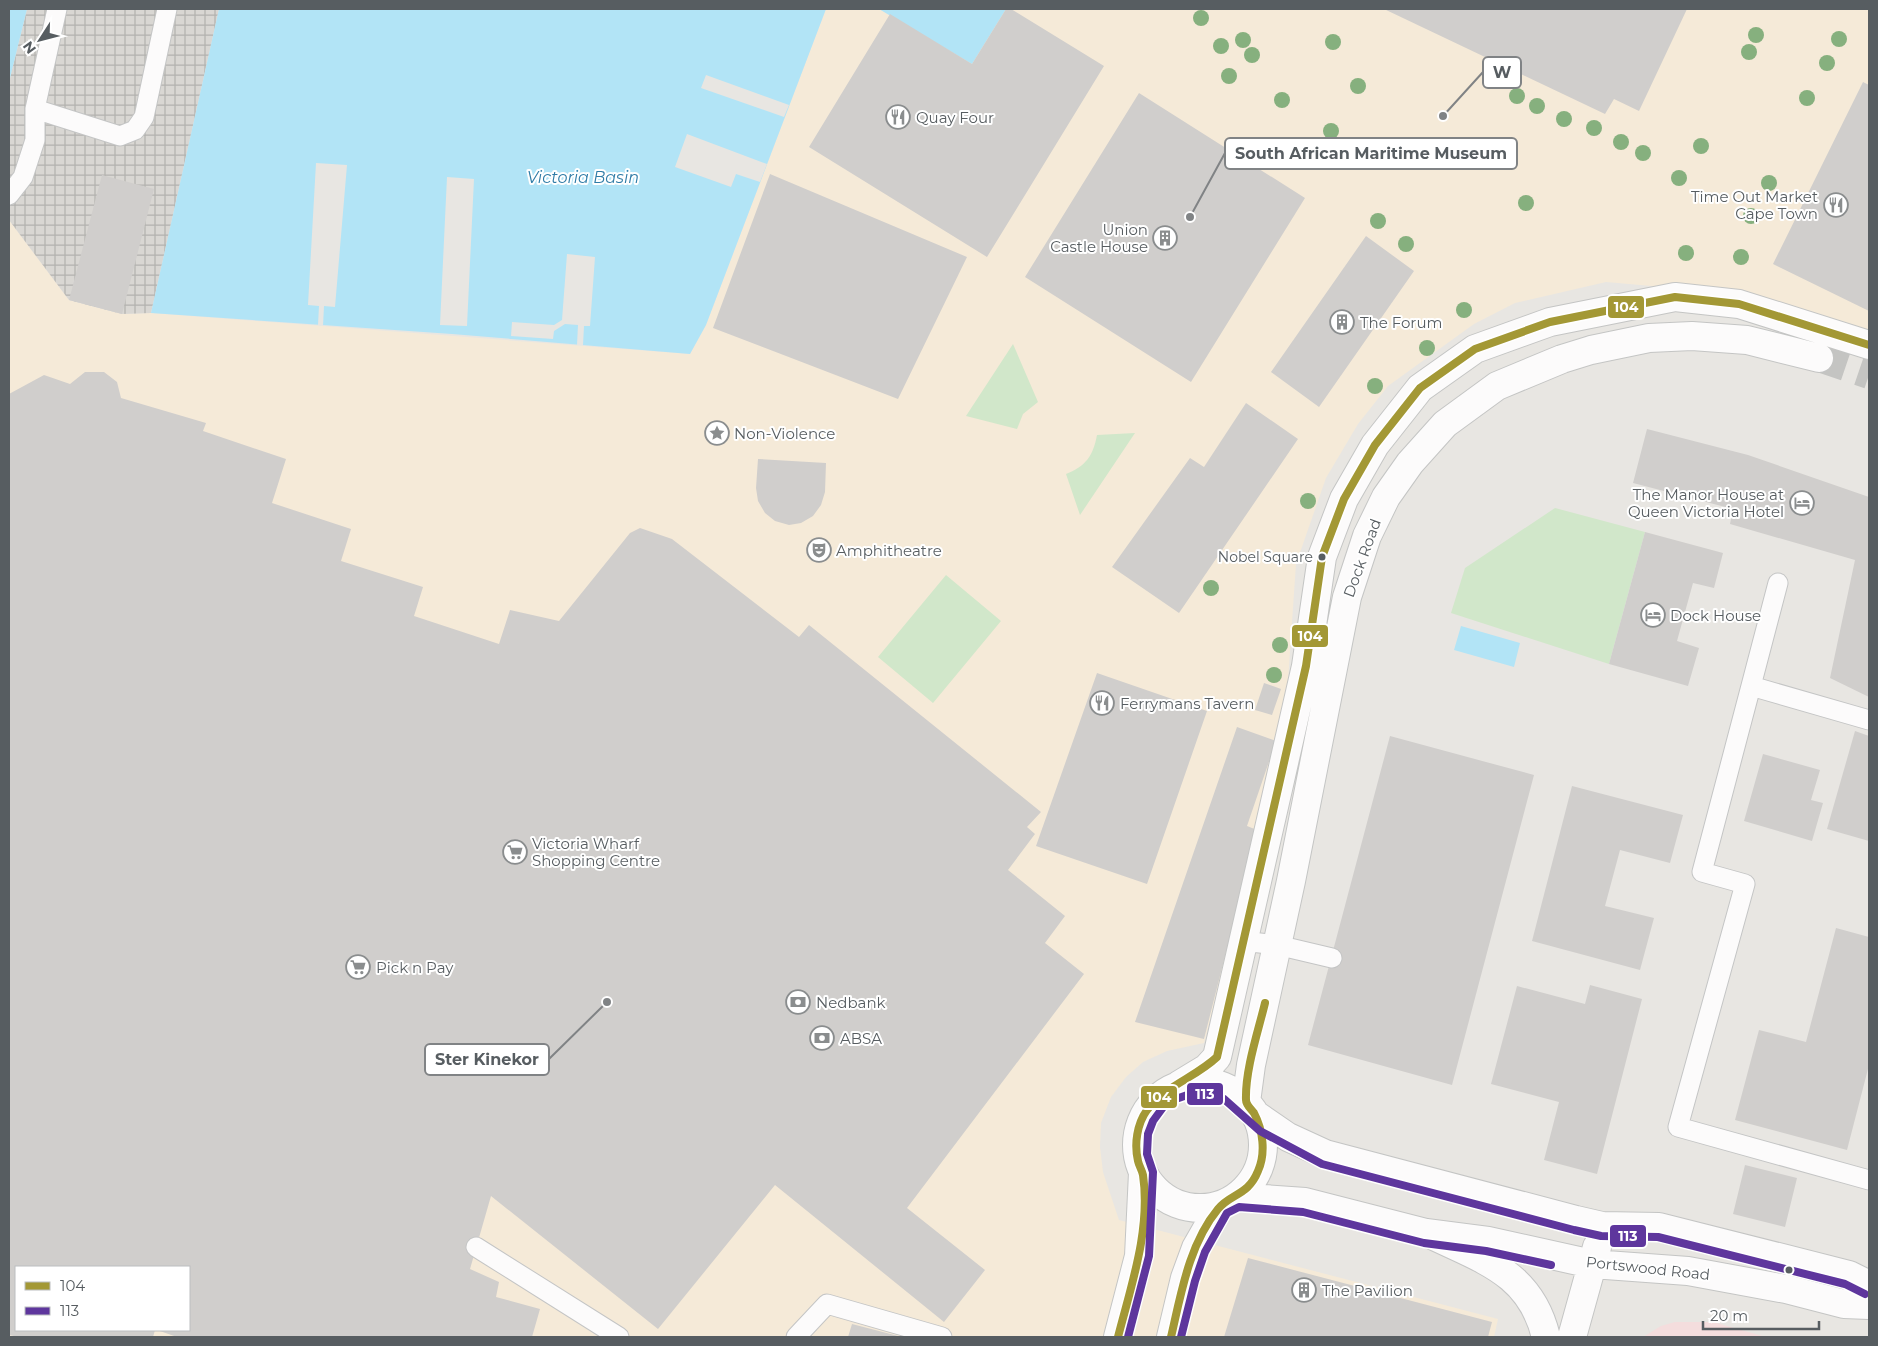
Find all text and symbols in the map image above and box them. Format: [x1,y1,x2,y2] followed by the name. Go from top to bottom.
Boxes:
[15,15,65,65] north arrow
[19,38,40,58] text: N
[1483,57,1521,88] callout: W
[1493,63,1512,82] text: W
[885,104,911,130] restaurant icon: Quay Four
[916,108,994,127] place label: Quay Four
[1225,138,1517,169] callout: South African Maritime Museum
[1235,144,1507,163] text: South African Maritime Museum
[527,168,639,187] water label: Victoria Basin
[1691,187,1818,223] place label: Time Out Market Cape Town
[1823,192,1849,218] restaurant icon: Time Out Market Cape Town
[1050,220,1148,256] place label: Union Castle House
[1152,225,1178,251] building icon: Union Castle House
[1607,295,1645,319] line badge: 104
[1614,298,1639,316] text: 104
[1329,309,1355,335] building icon: The Forum
[1360,313,1442,332] place label: The Forum
[704,420,730,446] place icon: Non-Violence
[734,424,835,443] place label: Non-Violence
[1628,485,1784,521] place label: The Manor House at Queen Victoria Hotel
[1789,490,1815,516] hotel icon: The Manor House at Queen Victoria Hotel
[1339,516,1385,600] street label: Dock Road
[806,537,832,563] theatre icon: Amphitheatre
[836,541,942,560] place label: Amphitheatre
[1218,548,1313,566] place label: Nobel Square
[1317,552,1327,562] marker: Nobel Square
[1640,602,1666,628] hotel icon: Dock House
[1670,606,1761,625] place label: Dock House
[1291,624,1329,648] line badge: 104
[1298,627,1323,645] text: 104
[1089,690,1115,716] restaurant icon: Ferrymans Tavern
[1120,694,1254,713] place label: Ferrymans Tavern
[532,834,660,870] place label: Victoria Wharf Shopping Centre
[502,839,528,865] supermarket icon: Victoria Wharf Shopping Centre
[345,954,371,980] supermarket icon: Pick n Pay
[376,958,454,977] place label: Pick n Pay
[785,989,811,1015] bank icon: Nedbank
[816,993,886,1012] place label: Nedbank
[809,1025,835,1051] bank icon: ABSA
[840,1029,882,1048] place label: ABSA
[425,1044,549,1075] callout: Ster Kinekor
[435,1050,539,1069] text: Ster Kinekor
[1186,1082,1224,1106] line badge: 113
[1140,1085,1178,1109] line badge: 104
[1195,1085,1215,1103] text: 113
[1147,1088,1172,1106] text: 104
[1609,1224,1647,1248] line badge: 113
[1618,1227,1638,1245] text: 113
[1585,1252,1711,1284] street label: Portswood Road
[1784,1265,1794,1275] unlabelled marker
[15,1266,190,1331] legend
[60,1276,85,1295] text: 104
[1291,1277,1317,1303] building icon: The Pavilion
[1322,1281,1413,1300] place label: The Pavilion
[1703,1298,1819,1330] scale bar
[60,1301,79,1320] text: 113
[1710,1306,1748,1325] text: 20 m

